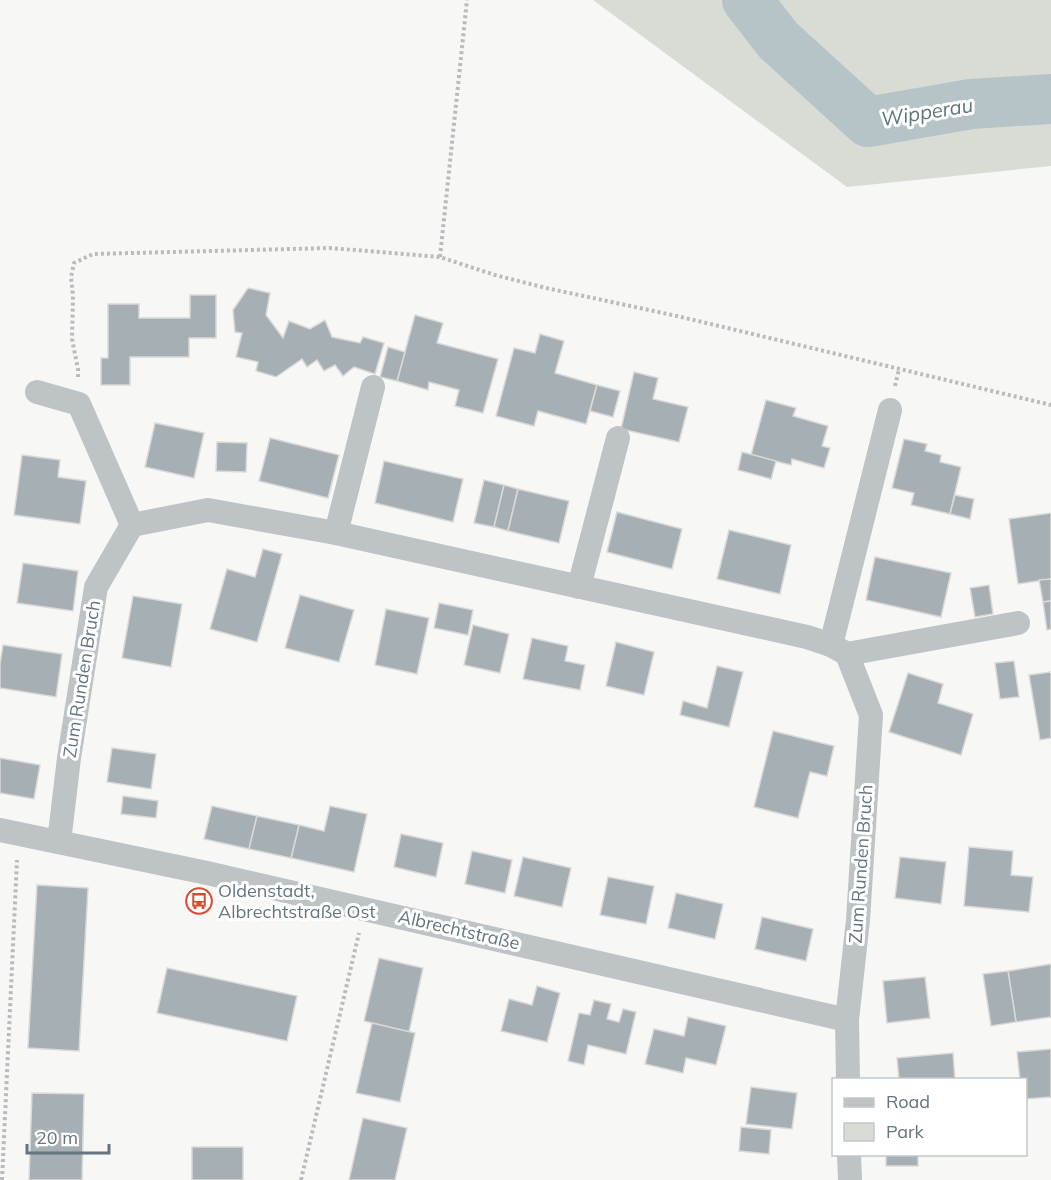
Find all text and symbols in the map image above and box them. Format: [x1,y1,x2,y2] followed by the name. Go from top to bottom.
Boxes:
[879,92,975,131] water label: Wipperau
[58,598,105,759] street label: Zum Runden Bruch
[843,784,878,944] street label: Zum Runden Bruch
[218,879,376,923] place label: Oldenstadt, Albrechtstraße Ost
[184,886,214,916] bus stop icon: Oldenstadt, Albrechtstraße Ost
[396,904,522,955] street label: Albrechtstraße
[832,1078,1027,1156] legend
[886,1090,930,1113] text: Road
[27,1117,110,1155] scale bar
[886,1120,925,1143] text: Park
[36,1126,78,1149] text: 20 m

